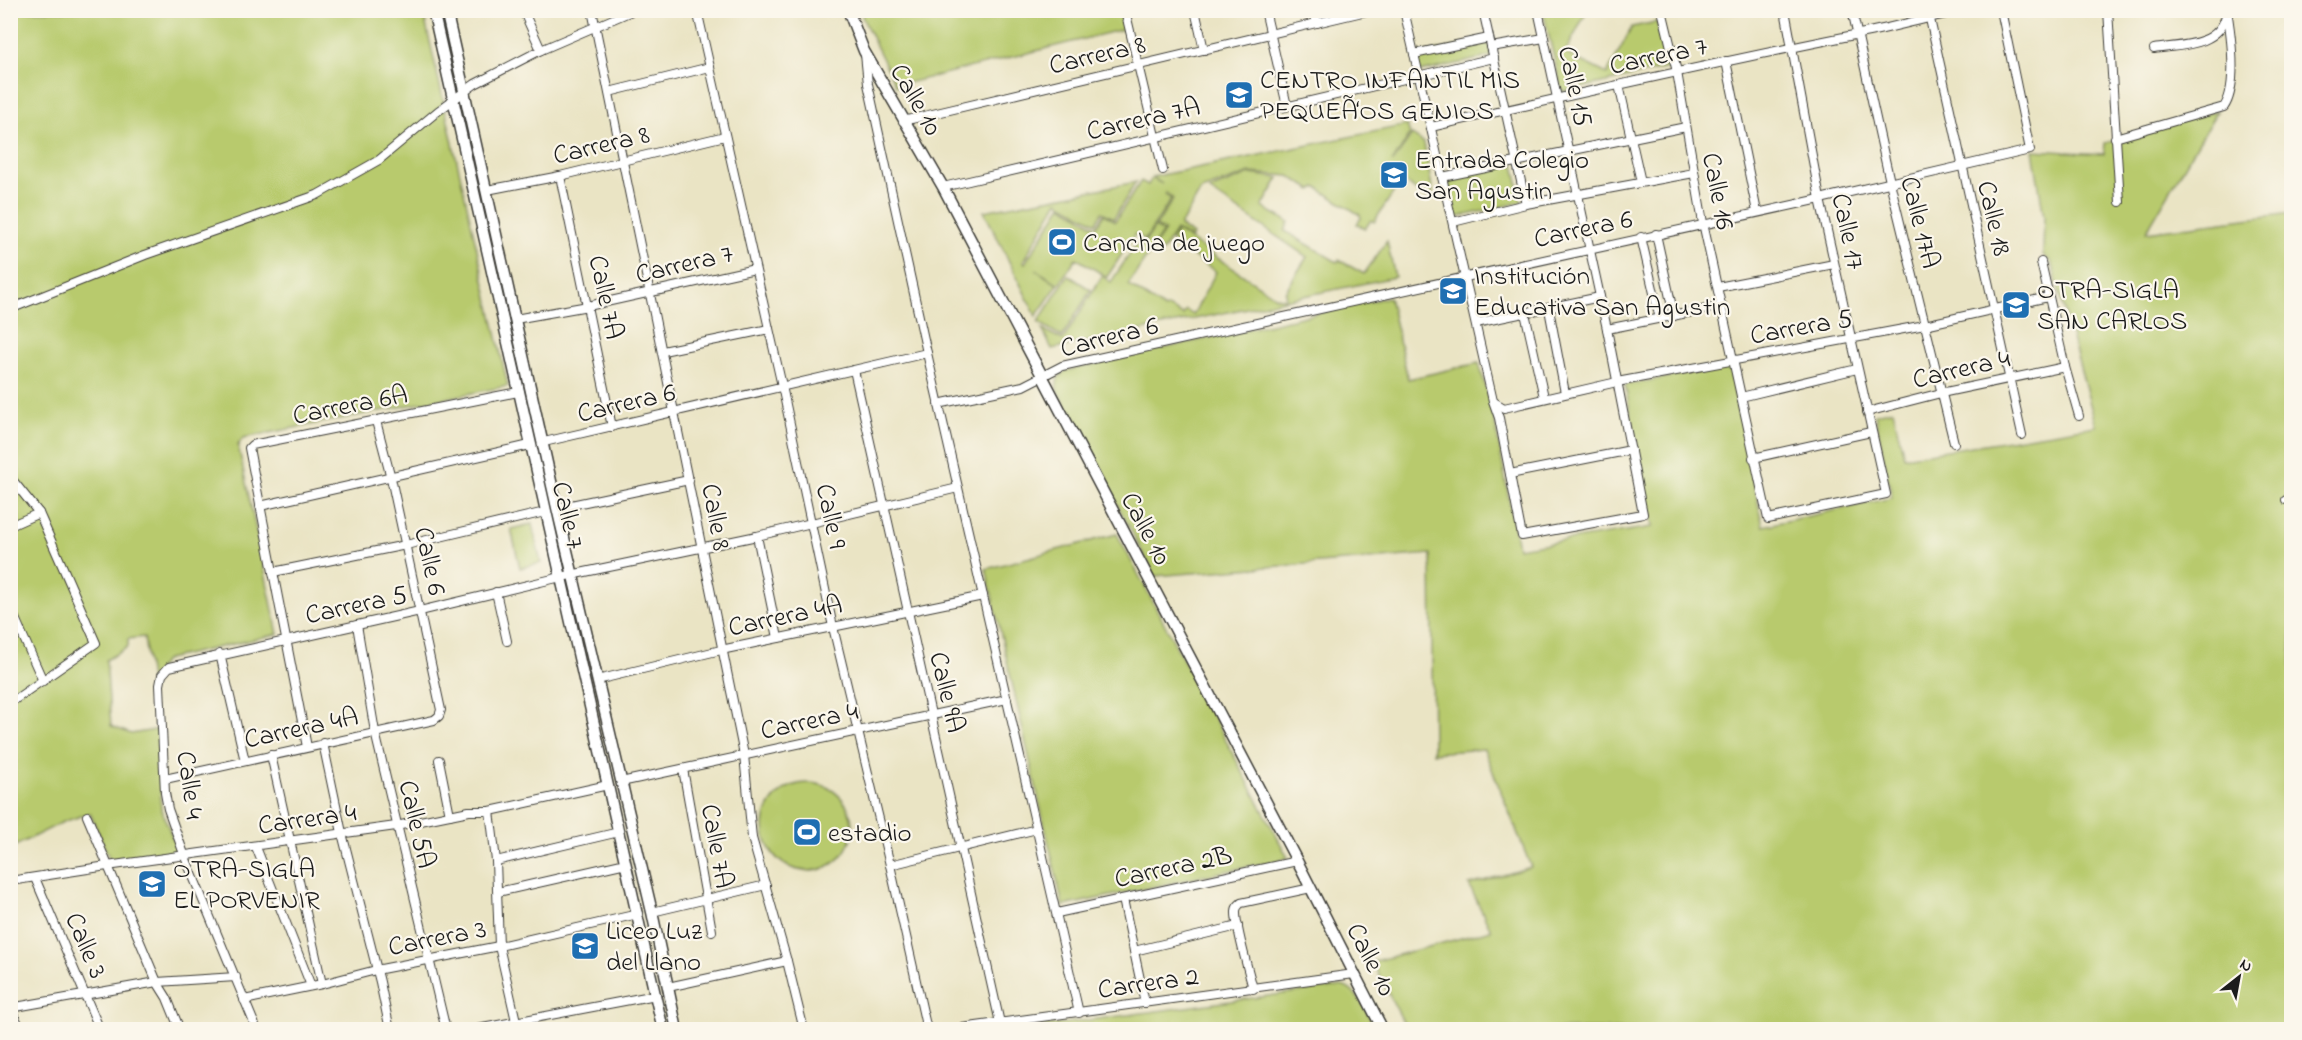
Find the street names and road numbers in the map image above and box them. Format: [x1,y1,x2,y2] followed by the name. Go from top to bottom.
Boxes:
[1045,26,1150,86] street label: Carrera 8
[1606,28,1711,87] street label: Carrera 7
[1546,43,1601,130] street label: Calle 15
[879,57,951,144] street label: Calle 10
[1083,88,1204,152] street label: Carrera 7A
[549,116,654,176] street label: Carrera 8
[1690,150,1743,233] street label: Calle 16
[1888,172,1949,273] street label: Calle 17A
[1965,177,2020,260] street label: Calle 18
[1819,190,1874,273] street label: Calle 17
[1531,201,1637,260] street label: Carrera 6
[632,235,737,296] street label: Carrera 7
[577,252,632,343] street label: Calle 7A
[1747,300,1856,357] street label: Carrera 5
[1056,307,1163,369] street label: Carrera 6
[1909,340,2014,401] street label: Carrera 4
[574,374,680,435] street label: Carrera 6
[290,376,411,437] street label: Carrera 6A
[540,478,593,553] street label: Calle 7
[804,480,855,553] street label: Calle 9
[689,481,740,554] street label: Calle 8
[1109,486,1180,573] street label: Calle 10
[402,524,455,600] street label: Calle 6
[302,577,411,636] street label: Carrera 5
[725,586,846,649] street label: Carrera 4A
[917,648,974,737] street label: Calle 9A
[757,693,862,752] street label: Carrera 4
[241,698,362,761] street label: Carrera 4A
[164,749,213,822] street label: Calle 4
[387,777,445,873] street label: Calle 5A
[256,794,359,847] street label: Carrera 4
[689,801,742,892] street label: Calle 7A
[1111,837,1236,900] street label: Carrera 2B
[53,907,116,985] street label: Calle 3
[385,911,490,968] street label: Carrera 3
[1335,917,1405,1004] street label: Calle 10
[1095,958,1201,1011] street label: Carrera 2

